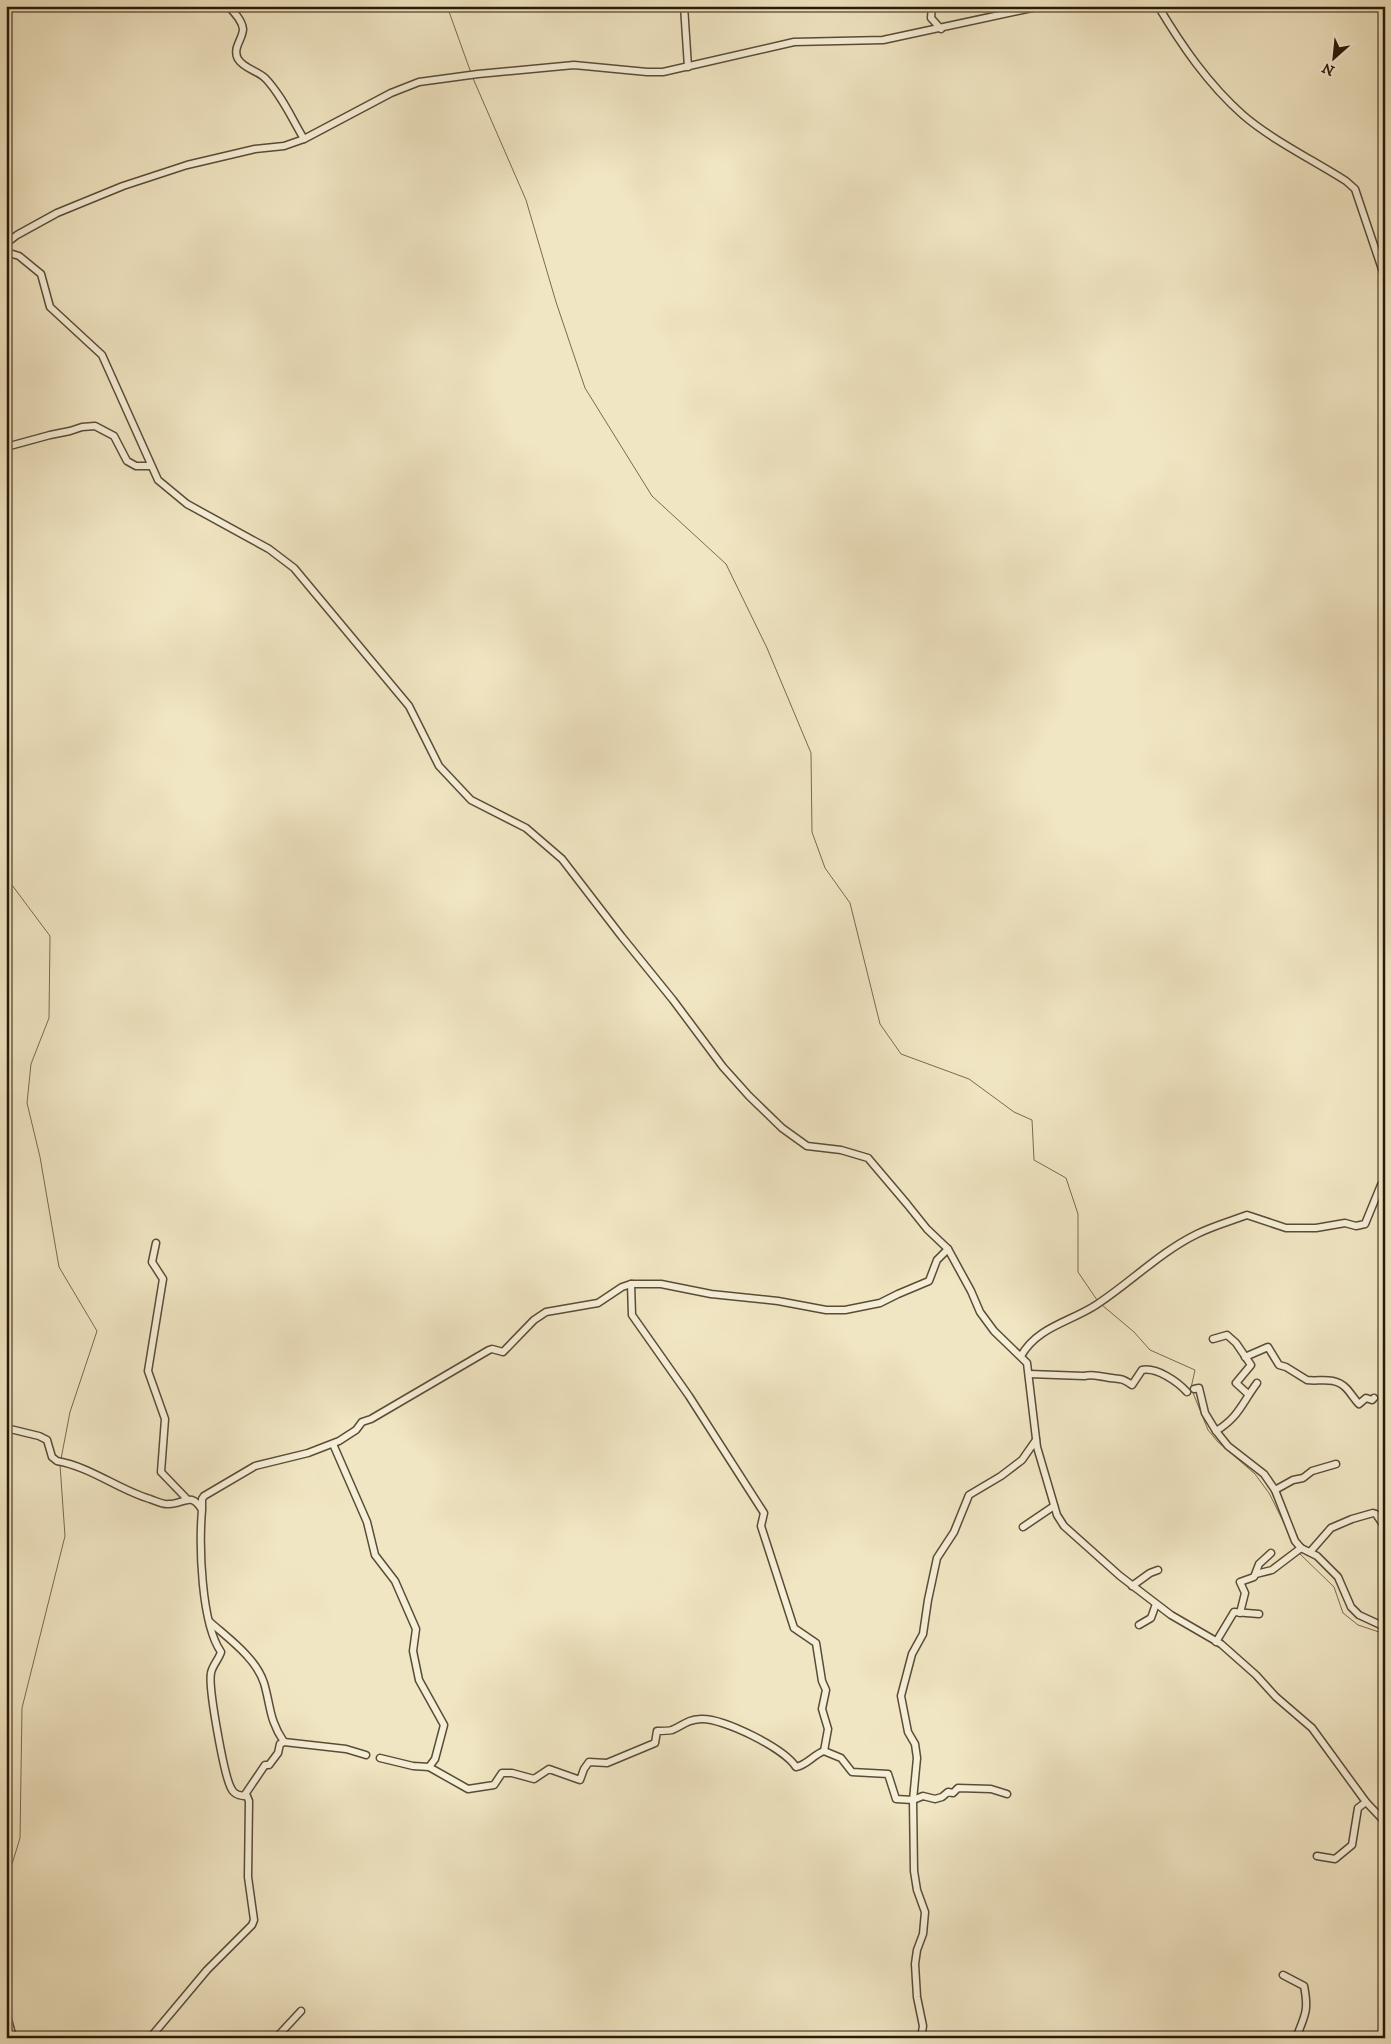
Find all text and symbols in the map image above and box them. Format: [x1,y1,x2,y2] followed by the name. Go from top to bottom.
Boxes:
[1308,32,1358,82] north arrow
[1319,58,1338,79] text: N

